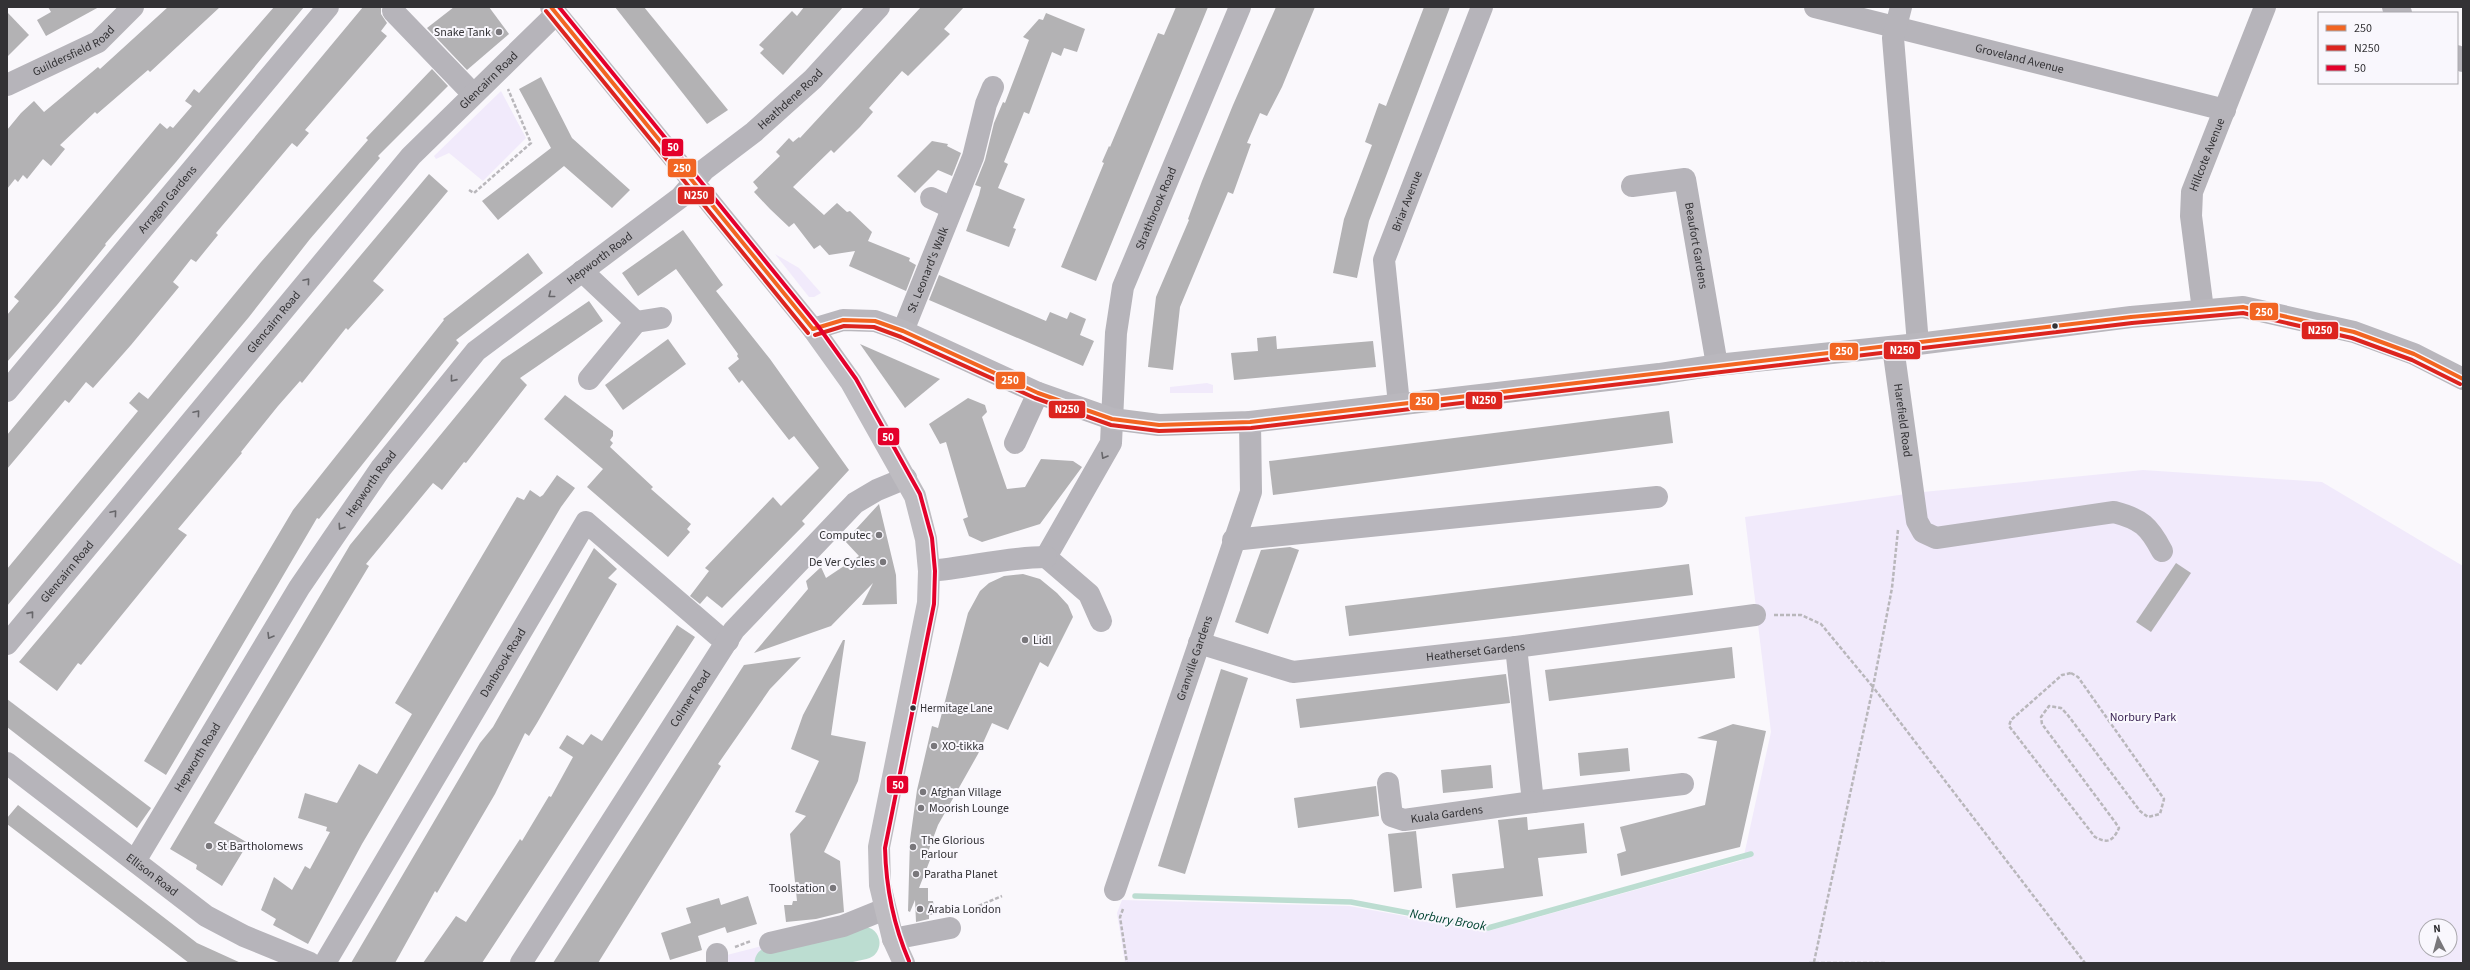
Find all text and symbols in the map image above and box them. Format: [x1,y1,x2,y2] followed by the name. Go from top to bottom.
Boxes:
[2318,12,2458,84] legend
[2354,20,2372,37] text: 250
[30,22,118,80] street label: Guildersfield Road
[434,24,491,41] place label: Snake Tank
[494,27,504,37] marker: Snake Tank
[1973,39,2066,78] street label: Groveland Avenue
[2354,40,2380,57] text: N250
[455,47,522,113] street label: Glencairn Road
[2354,60,2366,77] text: 50
[754,65,827,134] street label: Heathdene Road
[2185,115,2229,194] street label: Hillcote Avenue
[661,138,684,157] line badge: 50
[667,140,679,155] text: 50
[667,158,697,178] line badge: 250
[673,161,691,176] text: 250
[134,162,201,237] street label: Arragon Gardens
[1131,164,1181,253] street label: Strathbrook Road
[1387,168,1426,234] street label: Briar Avenue
[677,186,715,205] line badge: N250
[684,188,709,203] text: N250
[1681,201,1712,290] street label: Beaufort Gardens
[903,224,953,315] street label: St. Leonard's Walk
[563,228,636,289] street label: Hepworth Road
[303,279,310,286] one-way arrow
[243,287,304,357] street label: Glencairn Road
[549,290,556,297] one-way arrow
[2249,302,2279,321] line badge: 250
[2255,305,2273,320] text: 250
[2050,321,2060,331] unlabelled marker
[2301,321,2339,340] line badge: N250
[2308,323,2333,338] text: N250
[1883,341,1921,360] line badge: N250
[1829,342,1859,361] line badge: 250
[1890,343,1915,358] text: N250
[1835,344,1853,359] text: 250
[995,371,1026,390] line badge: 250
[1001,373,1019,388] text: 250
[451,374,458,382] one-way arrow
[1890,382,1917,458] street label: Harefield Road
[1465,391,1503,410] line badge: N250
[1409,392,1440,411] line badge: 250
[1472,393,1497,408] text: N250
[1415,394,1433,409] text: 250
[1048,400,1086,419] line badge: N250
[1055,402,1080,417] text: N250
[192,410,199,417] one-way arrow
[877,427,900,446] line badge: 50
[882,430,894,445] text: 50
[341,447,400,521] street label: Hepworth Road
[1101,452,1108,459] one-way arrow
[109,510,116,518] one-way arrow
[338,523,346,530] one-way arrow
[819,527,872,544] place label: Computec
[874,530,884,540] marker: Computec
[36,537,98,606] street label: Glencairn Road
[809,554,875,571] place label: De Ver Cycles
[878,557,888,567] marker: De Ver Cycles
[27,611,34,618] one-way arrow
[1172,613,1217,703] street label: Granville Gardens
[476,625,530,701] street label: Danbrook Road
[268,632,275,639] one-way arrow
[1033,632,1052,649] place label: Lidl
[1020,635,1030,645] marker: Lidl
[1425,637,1526,666] street label: Heatherset Gardens
[666,667,715,730] street label: Colmer Road
[920,701,993,716] place label: Hermitage Lane
[908,703,918,713] marker: Hermitage Lane
[2110,709,2176,726] park label: Norbury Park
[170,719,225,795] street label: Hepworth Road
[942,738,984,755] place label: XO-tikka
[929,741,939,751] marker: XO-tikka
[886,775,909,794] line badge: 50
[892,778,904,793] text: 50
[931,784,1002,801] place label: Afghan Village
[918,787,928,797] marker: Afghan Village
[929,800,1009,817] place label: Moorish Lounge
[1410,801,1484,827] street label: Kuala Gardens
[916,803,926,813] marker: Moorish Lounge
[921,832,984,863] place label: The Glorious Parlour
[217,838,303,855] place label: St Bartholomews
[204,841,214,851] marker: St Bartholomews
[908,842,918,852] marker: The Glorious Parlour
[122,849,182,900] street label: Ellison Road
[924,866,997,883] place label: Paratha Planet
[911,869,921,879] marker: Paratha Planet
[769,880,825,897] place label: Toolstation
[828,883,838,893] marker: Toolstation
[928,901,1001,918] place label: Arabia London
[915,904,925,914] marker: Arabia London
[1408,904,1488,936] water label: Norbury Brook
[2418,918,2458,958] north arrow
[2433,921,2441,936] text: N

